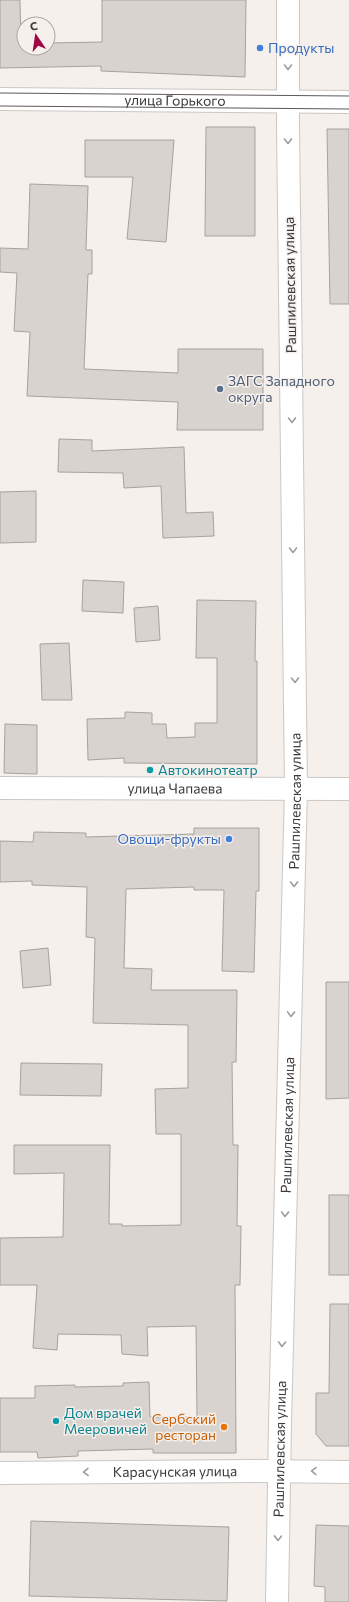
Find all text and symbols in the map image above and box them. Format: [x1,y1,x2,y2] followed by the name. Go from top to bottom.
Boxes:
[16,16,56,56] north arrow
[29,18,39,33] text: С
[268,39,334,56] place label: Продукты
[255,43,265,53] marker: Продукты
[284,64,292,70] one-way arrow
[124,91,226,109] street label: улица Горького
[284,138,292,144] one-way arrow
[280,217,299,353] street label: Рашпилевская улица
[228,372,335,405] place label: ЗАГС Западного округа
[215,384,225,394] marker: ЗАГС Западного округа
[288,417,296,423] one-way arrow
[289,547,297,553] one-way arrow
[291,677,299,683] one-way arrow
[285,733,304,870] street label: Рашпилевская улица
[158,761,258,778] place label: Автокинотеатр
[145,765,155,775] marker: Автокинотеатр
[127,779,223,797] street label: улица Чапаева
[117,830,221,847] place label: Овощи-фрукты
[224,834,234,844] marker: Овощи-фрукты
[290,881,298,887] one-way arrow
[286,1011,295,1017] one-way arrow
[277,1057,297,1194] street label: Рашпилевская улица
[281,1211,289,1217] one-way arrow
[278,1341,286,1347] one-way arrow
[269,1380,289,1517] street label: Рашпилевская улица
[64,1404,147,1437] place label: Дом врачей Мееровичей
[152,1410,216,1443] place label: Сербский ресторан
[51,1416,61,1426] marker: Дом врачей Мееровичей
[219,1422,229,1432] marker: Сербский ресторан
[113,1462,237,1480] street label: Карасунская улица
[311,1467,317,1475] one-way arrow
[83,1468,89,1476] one-way arrow
[274,1535,282,1541] one-way arrow

